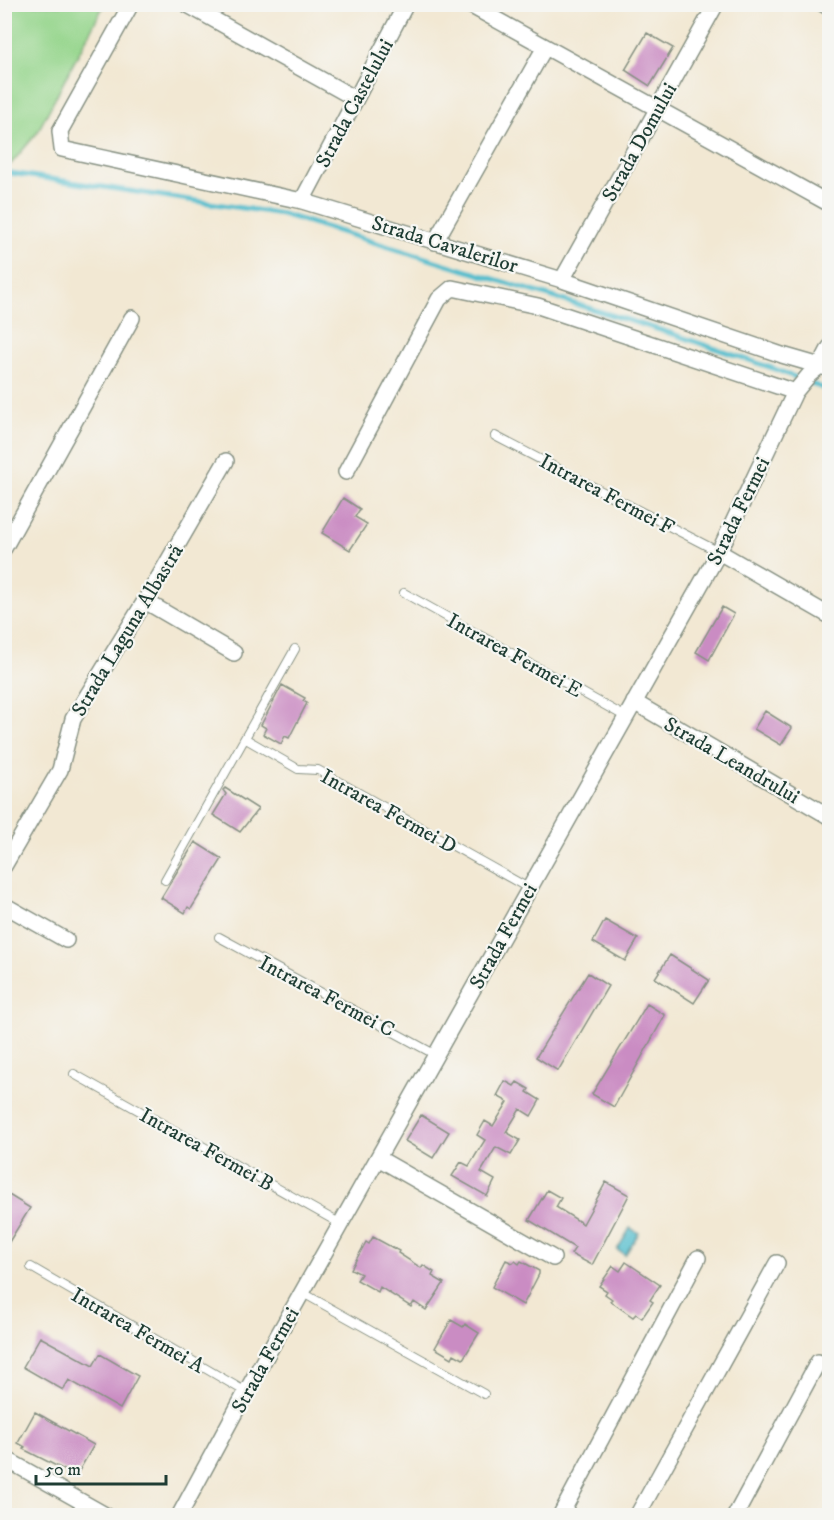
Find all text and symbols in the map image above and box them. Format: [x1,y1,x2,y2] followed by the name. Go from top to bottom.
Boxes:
[310,35,400,172] street label: Strada Castelului
[597,79,683,206] street label: Strada Domului
[368,210,521,280] street label: Strada Cavalerilor
[535,448,679,541] street label: Intrarea Fermei F
[702,453,776,570] street label: Strada Fermei
[66,540,190,721] street label: Strada Laguna Albastră
[442,608,587,704] street label: Intrarea Fermei E
[659,712,804,810] street label: Strada Leandrului
[316,764,461,860] street label: Intrarea Fermei D
[464,879,544,994] street label: Strada Fermei
[254,950,399,1044] street label: Intrarea Fermei C
[135,1102,278,1197] street label: Intrarea Fermei B
[66,1282,209,1380] street label: Intrarea Fermei A
[226,1303,306,1418] street label: Strada Fermei
[36,1448,166,1486] scale bar
[45,1459,81,1481] text: 50 m

